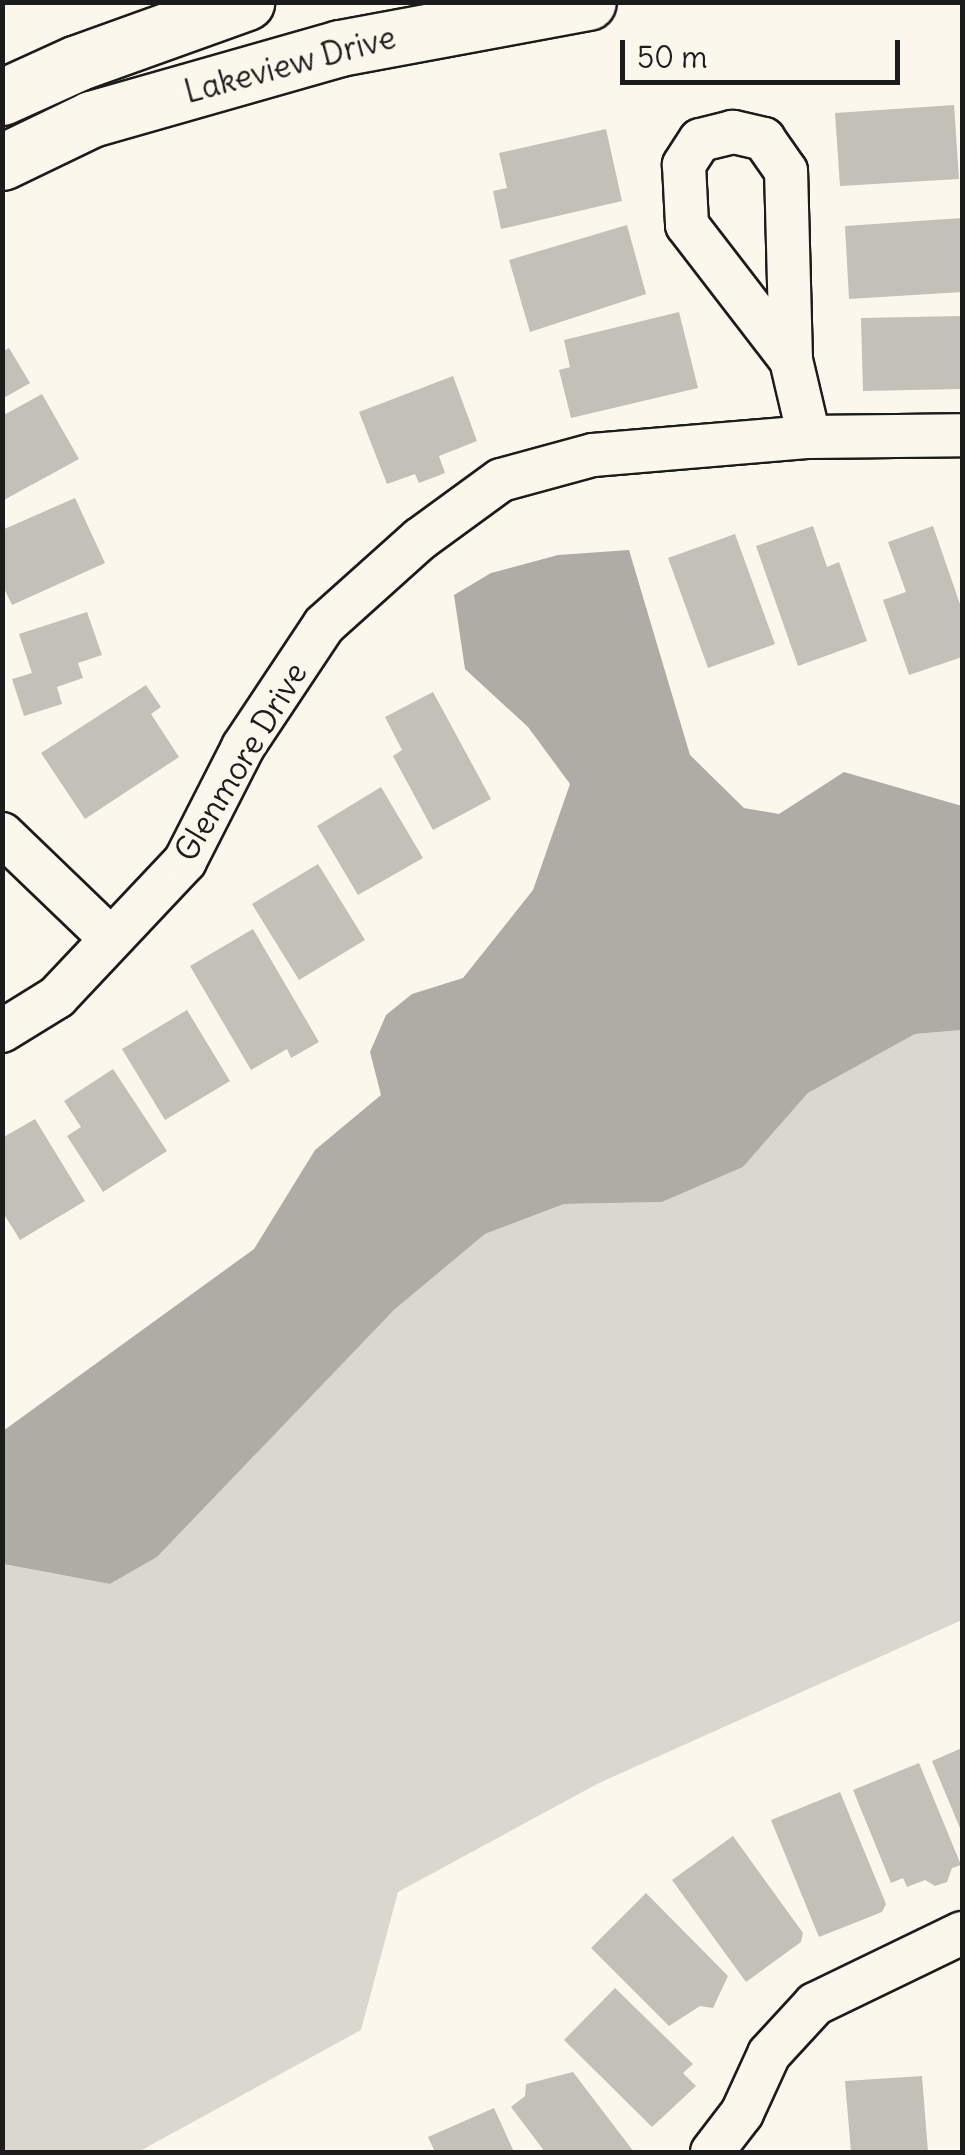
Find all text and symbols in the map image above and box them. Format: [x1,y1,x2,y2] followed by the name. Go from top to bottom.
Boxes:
[180,18,400,112] street label: Lakeview Drive
[625,20,905,82] scale bar
[637,38,707,76] text: 50 m
[167,656,315,868] street label: Glenmore Drive

